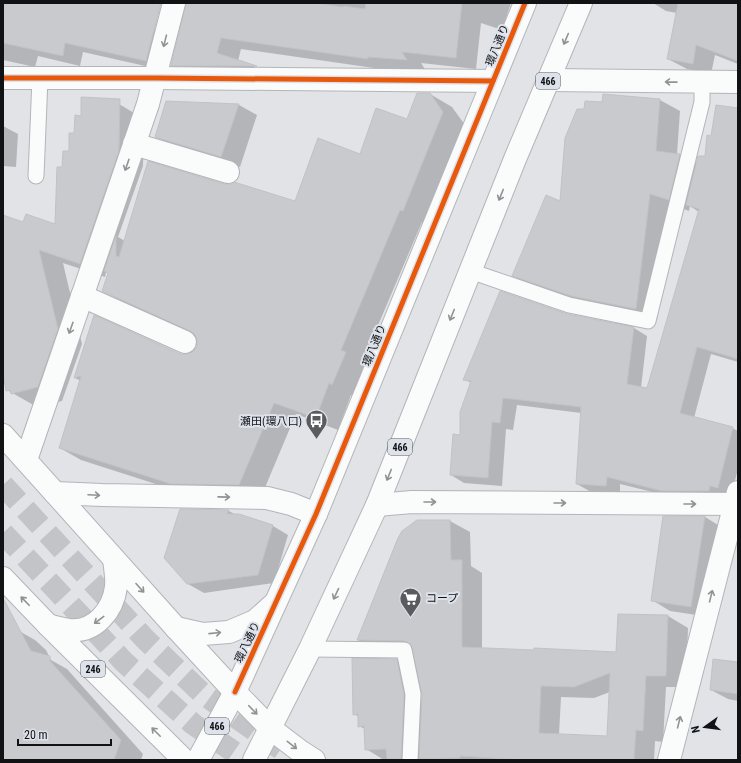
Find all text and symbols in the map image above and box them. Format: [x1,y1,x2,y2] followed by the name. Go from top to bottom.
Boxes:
[483,22,512,68] street label: 環八通り
[561,32,569,44] one-way arrow
[160,34,168,47] one-way arrow
[536,73,560,89] road number: 466
[665,78,678,86] one-way arrow
[123,159,130,172] one-way arrow
[496,188,504,200] one-way arrow
[448,309,456,321] one-way arrow
[67,322,75,334] one-way arrow
[360,322,389,368] street label: 環八通り
[304,408,330,441] bus stop icon: 瀬田(環八口)
[240,415,302,428] place label: 瀬田(環八口)
[388,439,412,455] road number: 466
[384,469,392,481] one-way arrow
[87,491,100,498] one-way arrow
[217,493,230,501] one-way arrow
[423,498,436,506] one-way arrow
[553,499,566,507] one-way arrow
[683,500,696,508] one-way arrow
[135,583,145,593] one-way arrow
[397,585,423,618] supermarket icon: コープ
[332,588,339,600] one-way arrow
[708,590,716,603] one-way arrow
[426,592,458,605] place label: コープ
[20,596,30,606] one-way arrow
[93,616,104,624] one-way arrow
[232,620,263,665] street label: 環八通り
[208,630,221,637] one-way arrow
[81,661,105,677] road number: 246
[248,705,258,715] one-way arrow
[685,707,725,747] north arrow
[676,716,683,729] one-way arrow
[205,718,229,734] road number: 466
[18,721,111,747] scale bar
[689,724,703,734] text: N
[24,728,48,742] text: 20 m
[152,728,162,738] one-way arrow
[287,741,298,749] one-way arrow

